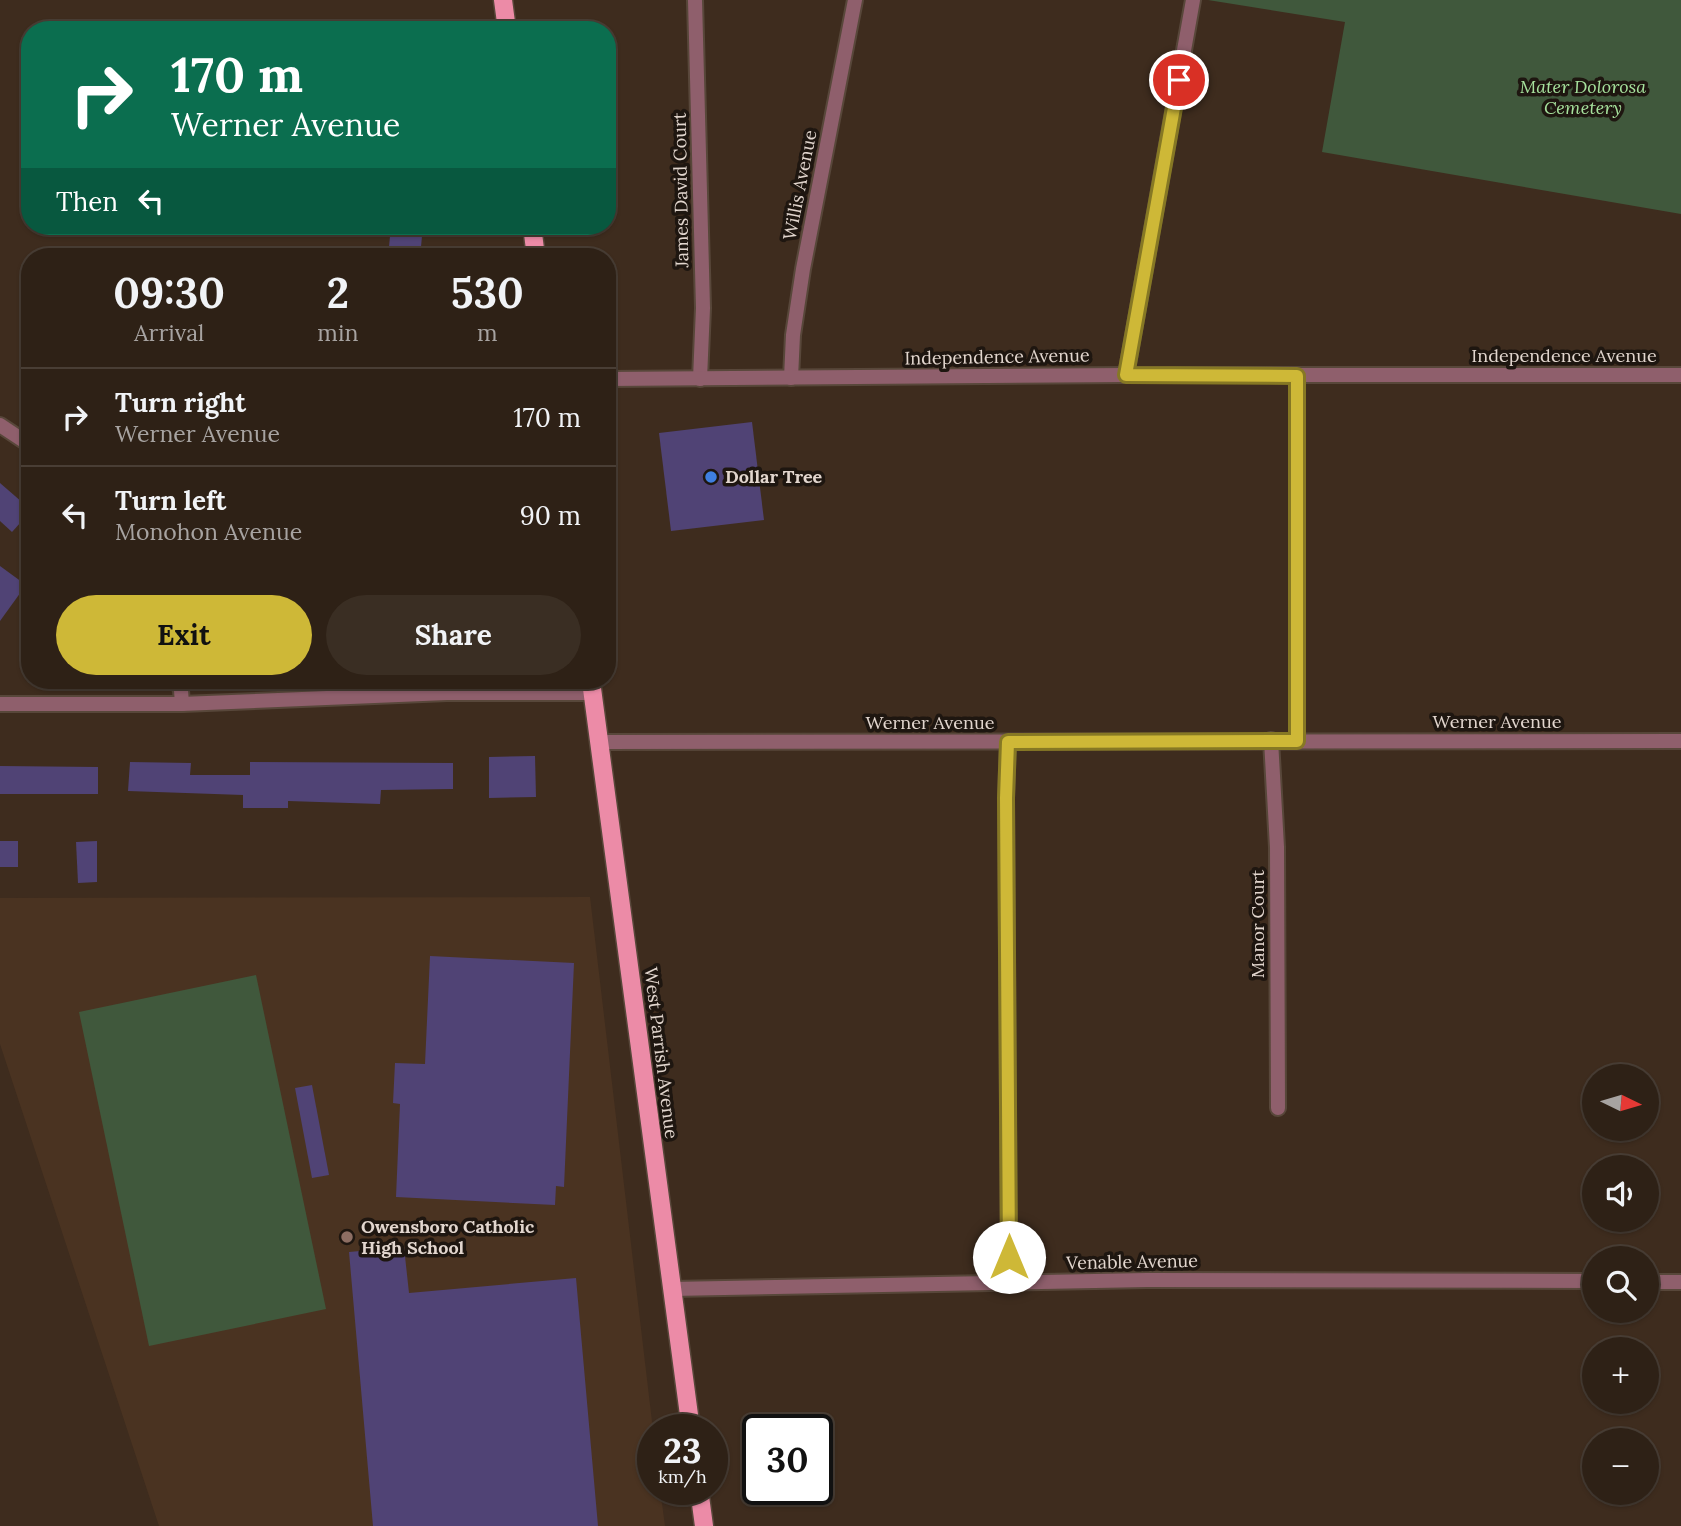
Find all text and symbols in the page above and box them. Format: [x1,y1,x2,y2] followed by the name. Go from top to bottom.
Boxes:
[171,43,303,105] text: 170 m
[56,49,147,140] icon: right
[1149,50,1209,110] pin
[1160,61,1198,99] icon: arrive
[1520,75,1646,119] park label: Mater Dolorosa Cemetery
[171,104,400,145] text: Werner Avenue
[668,112,693,269] street label: James David Court
[778,128,821,242] street label: Willis Avenue
[132,182,170,220] icon: left
[56,185,118,218] text: Then
[113,266,225,320] text: 09:30
[327,266,349,320] text: 2
[451,266,524,320] text: 530
[134,318,204,347] text: Arrival
[317,318,358,347] text: min
[477,318,497,347] text: m
[904,343,1090,370] street label: Independence Avenue
[1471,344,1657,367] street label: Independence Avenue
[115,386,246,419] text: Turn right
[56,398,94,436] icon: right
[513,401,581,434] text: 170 m
[115,419,280,448] text: Werner Avenue
[725,465,823,488] place label: Dollar Tree
[703,469,719,485] marker: Dollar Tree
[115,484,226,517] text: Turn left
[56,496,94,534] icon: left
[520,499,581,532] text: 90 m
[115,517,302,546] text: Monohon Avenue
[56,595,312,675] button: Exit
[326,595,581,675] button: Share
[1432,710,1562,733] street label: Werner Avenue
[865,711,995,734] street label: Werner Avenue
[1246,870,1269,978] street label: Manor Court
[640,966,683,1140] street label: West Parrish Avenue
[1582,1064,1659,1141] north arrow
[1582,1064,1659,1505] map controls
[1582,1155,1659,1232] button: sound
[361,1215,535,1259] place label: Owensboro Catholic High School
[972,1220,1046,1294] position arrow
[339,1229,355,1245] marker: Owensboro Catholic High School
[1582,1246,1659,1323] button: search
[1065,1249,1198,1274] street label: Venable Avenue
[1582,1337,1659,1414] button: +
[742,1414,833,1505] speed limit sign: 30
[663,1428,702,1473] text: 23
[1582,1428,1659,1505] button: −
[658,1465,707,1488] text: km/h

